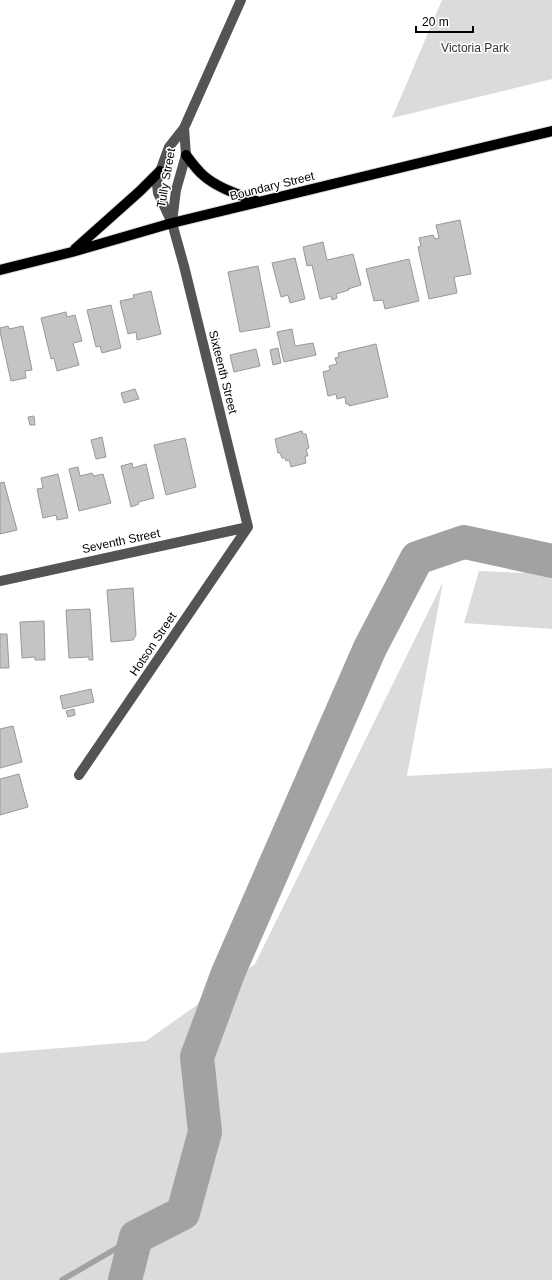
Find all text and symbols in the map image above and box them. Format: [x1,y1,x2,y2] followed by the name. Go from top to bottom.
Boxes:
[416,8,473,34] scale bar
[422,15,449,29] text: 20 m
[441,41,510,55] park label: Victoria Park
[154,146,178,209] street label: Tully Street
[228,169,316,203] street label: Boundary Street
[206,329,240,416] street label: Sixteenth Street
[81,526,162,556] street label: Seventh Street
[127,609,180,678] street label: Hotson Street

